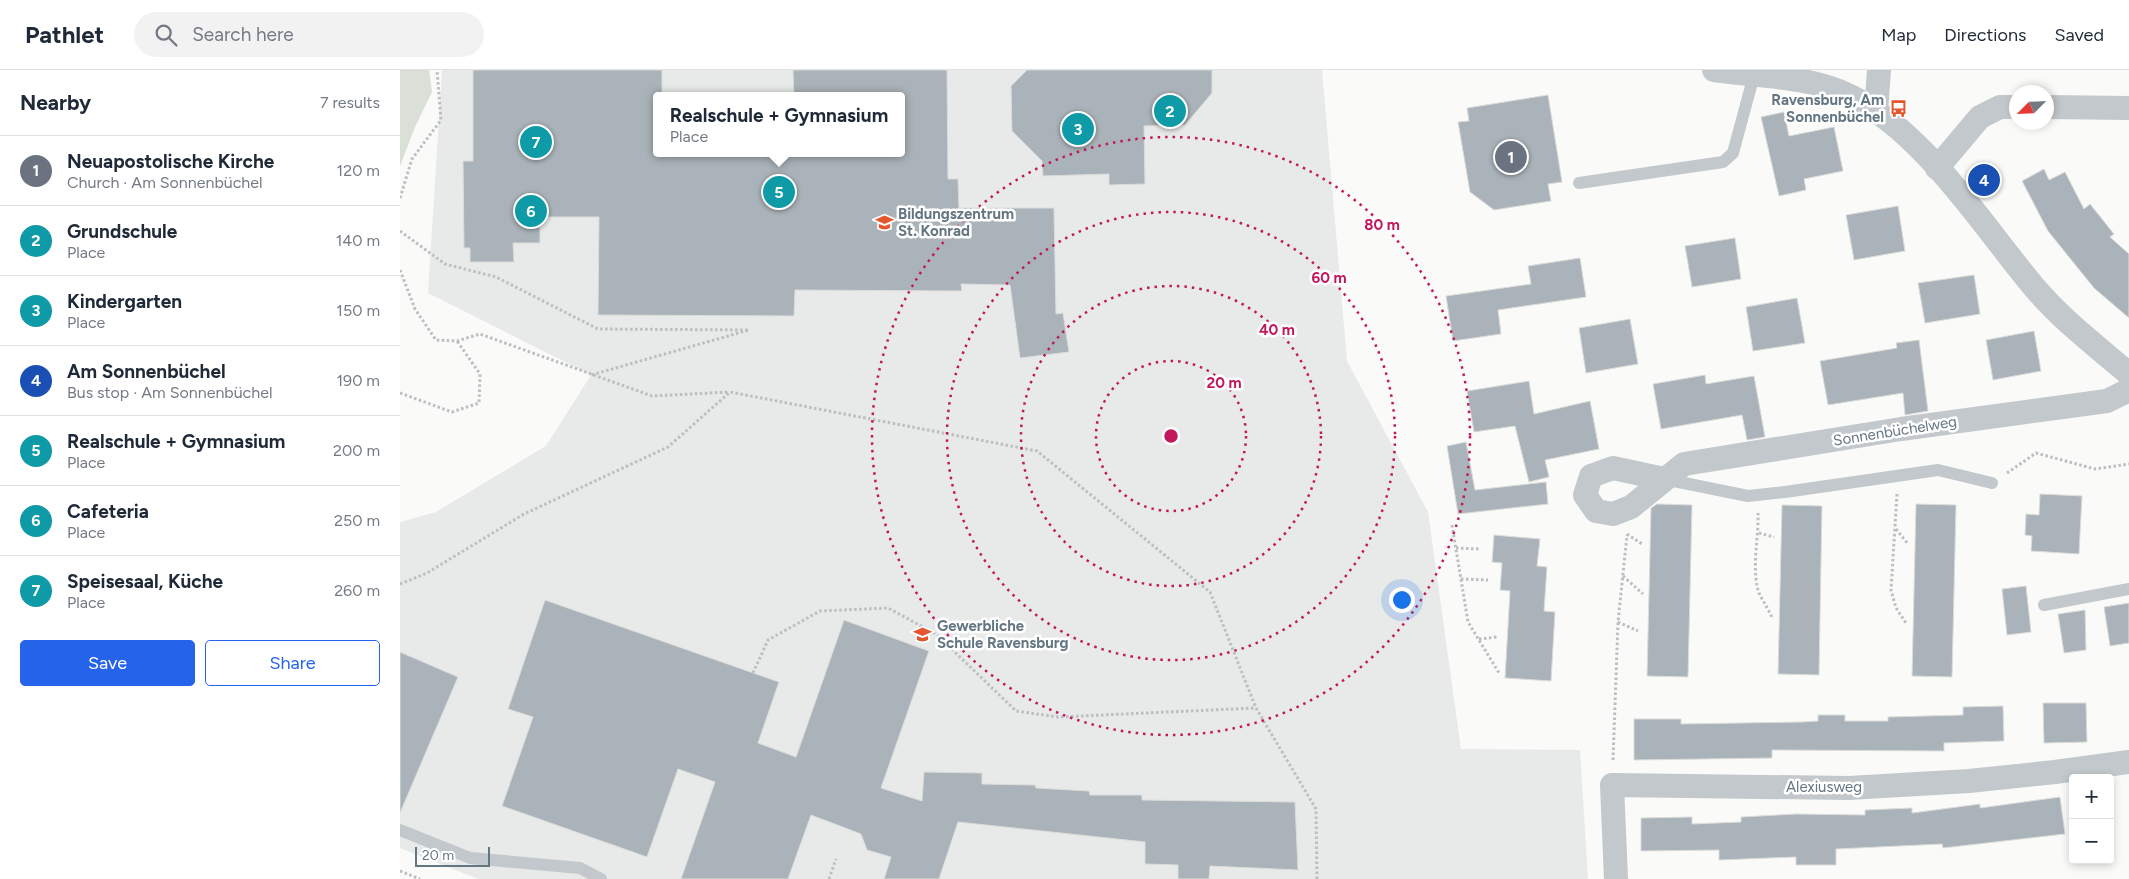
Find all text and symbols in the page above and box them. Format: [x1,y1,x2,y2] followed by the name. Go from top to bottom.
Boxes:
[134,12,484,57] search box
[25,20,104,49] text: Pathlet
[152,21,180,49] icon: search
[192,23,294,46] text: Search here
[1881,24,1916,46] text: Map
[1944,24,2026,46] text: Directions
[2054,24,2104,46] text: Saved
[2009,85,2054,130] north arrow
[20,90,91,115] text: Nearby
[1771,91,1884,126] place label: Ravensburg, Am Sonnenbüchel
[653,92,905,157] popup
[1154,92,1186,130] pin: 2
[320,93,380,112] text: 7 results
[1888,99,1908,119] bus stop icon: Ravensburg, Am Sonnenbüchel
[670,104,888,127] text: Realschule + Gymnasium
[1062,110,1094,148] pin: 3
[520,123,552,161] pin: 7
[670,127,708,146] text: Place
[1495,138,1527,176] pin: 1
[67,150,274,173] text: Neuapostolische Kirche
[33,161,39,180] text: 1
[337,161,380,180] text: 120 m
[1968,161,2000,199] pin: 4
[67,173,263,192] text: Church · Am Sonnenbüchel
[763,173,795,211] pin: 5
[515,192,547,230] pin: 6
[898,205,1014,240] place label: Bildungszentrum St. Konrad
[874,213,894,233] school or university icon: Bildungszentrum St. Konrad
[1364,216,1400,234] text: 80 m
[67,220,177,243] text: Grundschule
[31,231,41,250] text: 2
[336,231,380,250] text: 140 m
[67,243,105,262] text: Place
[1311,269,1347,287] text: 60 m
[67,290,182,313] text: Kindergarten
[32,301,40,320] text: 3
[336,301,380,320] text: 150 m
[67,313,105,332] text: Place
[1259,321,1295,339] text: 40 m
[67,360,226,383] text: Am Sonnenbüchel
[31,371,41,390] text: 4
[337,371,380,390] text: 190 m
[1206,374,1242,392] text: 20 m
[67,383,272,402] text: Bus stop · Am Sonnenbüchel
[1832,412,1958,450] street label: Sonnenbüchelweg
[1162,427,1180,445] centre of rings
[67,430,285,453] text: Realschule + Gymnasium
[31,441,41,460] text: 5
[333,441,380,460] text: 200 m
[67,453,105,472] text: Place
[67,500,149,523] text: Cafeteria
[31,511,41,530] text: 6
[334,511,380,530] text: 250 m
[67,523,105,542] text: Place
[67,570,223,593] text: Speisesaal, Küche
[32,581,40,600] text: 7
[334,581,380,600] text: 260 m
[1389,587,1415,613] your location
[67,593,105,612] text: Place
[937,617,1068,652] place label: Gewerbliche Schule Ravensburg
[913,625,933,645] school or university icon: Gewerbliche Schule Ravensburg
[20,640,195,686] button: Save
[205,640,380,686] button: Share
[2069,774,2114,864] map controls
[2069,774,2114,819] button: +
[1786,778,1862,796] street label: Alexiusweg
[2069,819,2114,864] button: −
[415,844,490,867] scale bar
[422,847,454,864] text: 20 m

